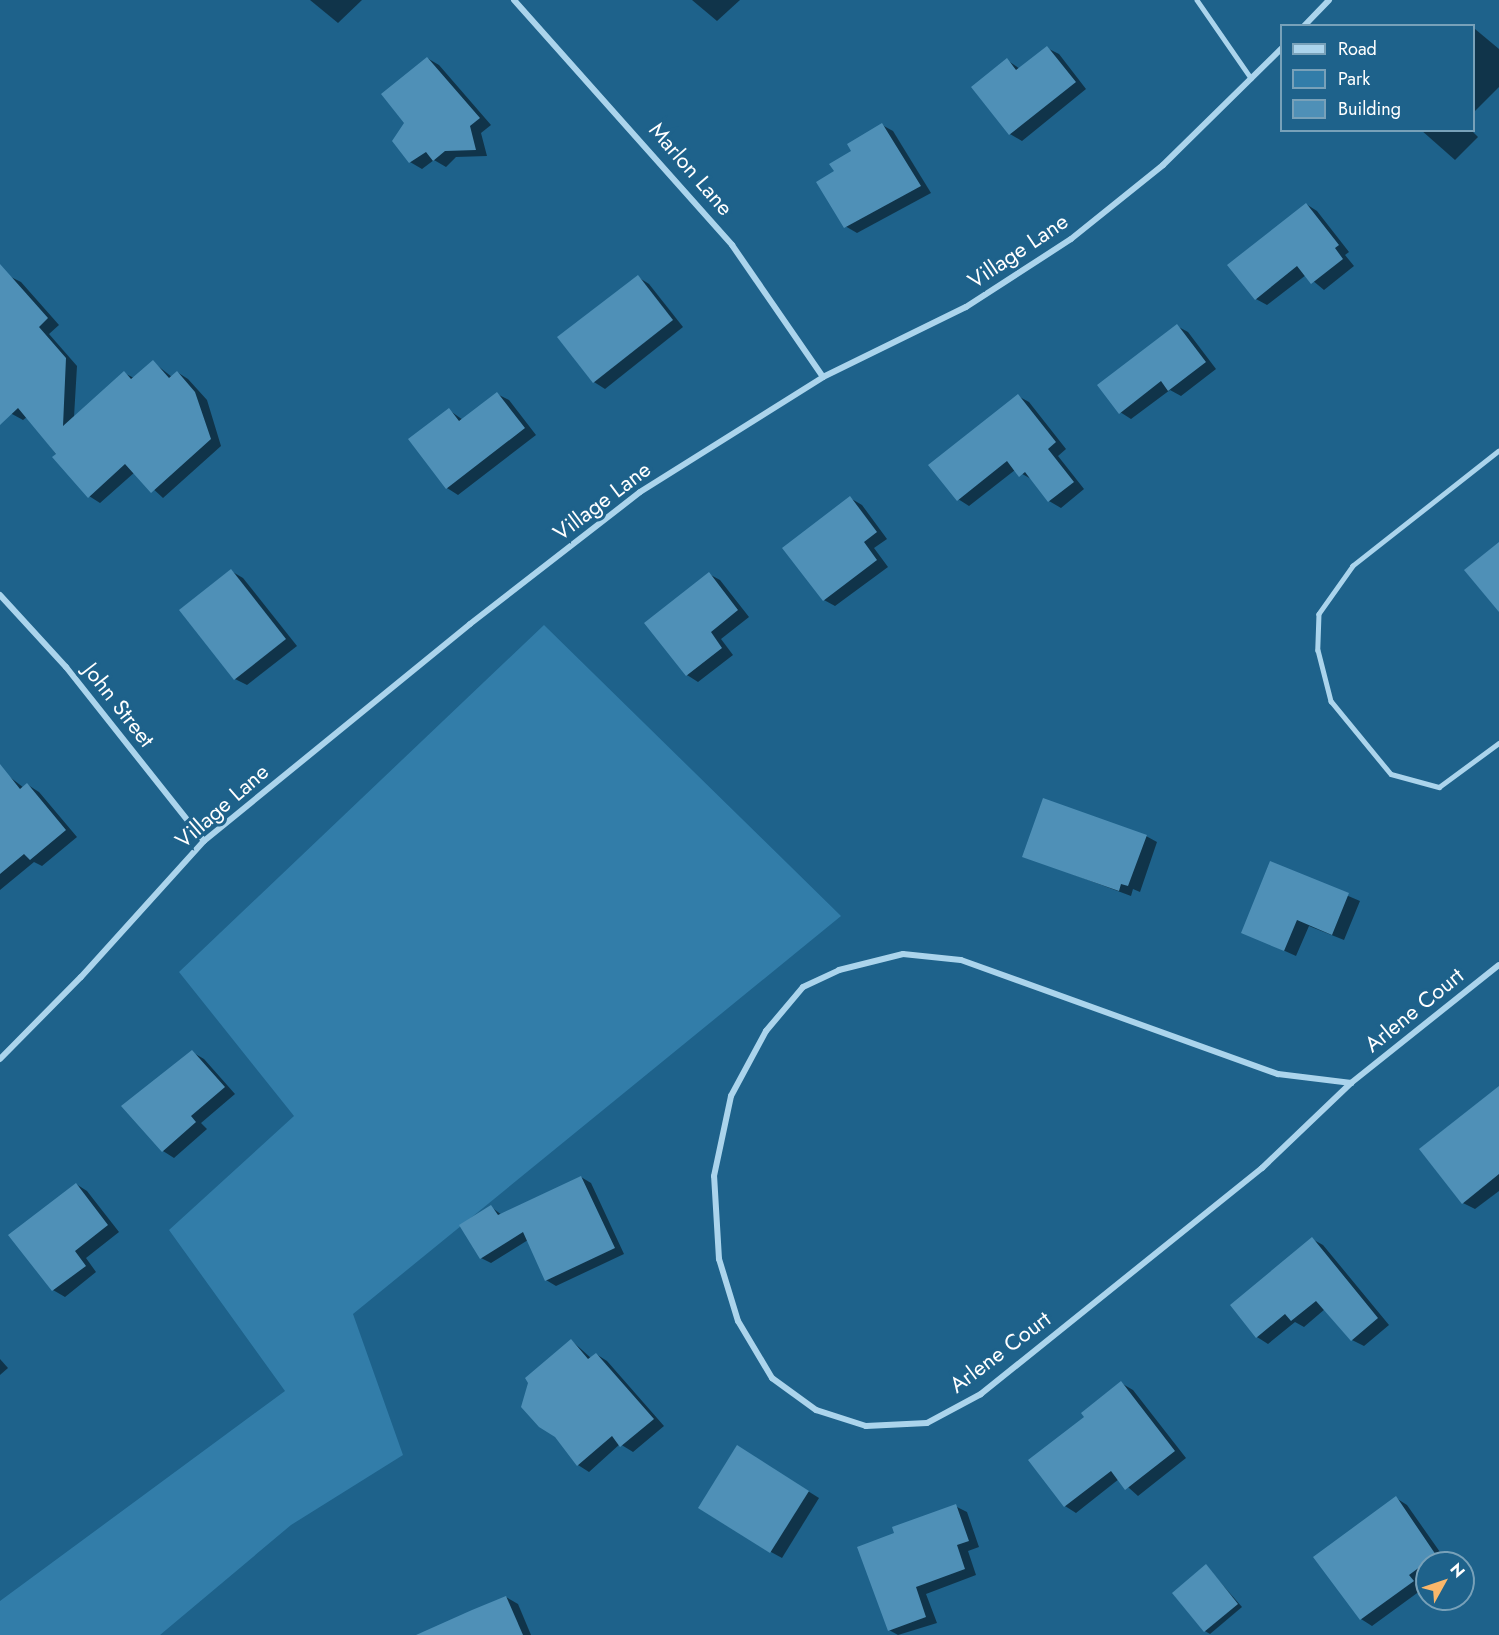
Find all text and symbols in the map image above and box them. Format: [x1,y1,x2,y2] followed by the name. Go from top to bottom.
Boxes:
[1280,24,1475,132] legend
[1338,36,1377,62] text: Road
[1338,66,1370,92] text: Park
[1338,96,1401,122] text: Building
[643,117,739,221] street label: Marlon Lane
[963,208,1073,294] street label: Village Lane
[548,456,656,546] street label: Village Lane
[78,658,160,752] street label: John Street
[170,758,274,854] street label: Village Lane
[1359,962,1469,1058] street label: Arlene Court
[944,1306,1056,1398] street label: Arlene Court
[1415,1551,1475,1611] north arrow
[1445,1558,1471,1583] text: N

